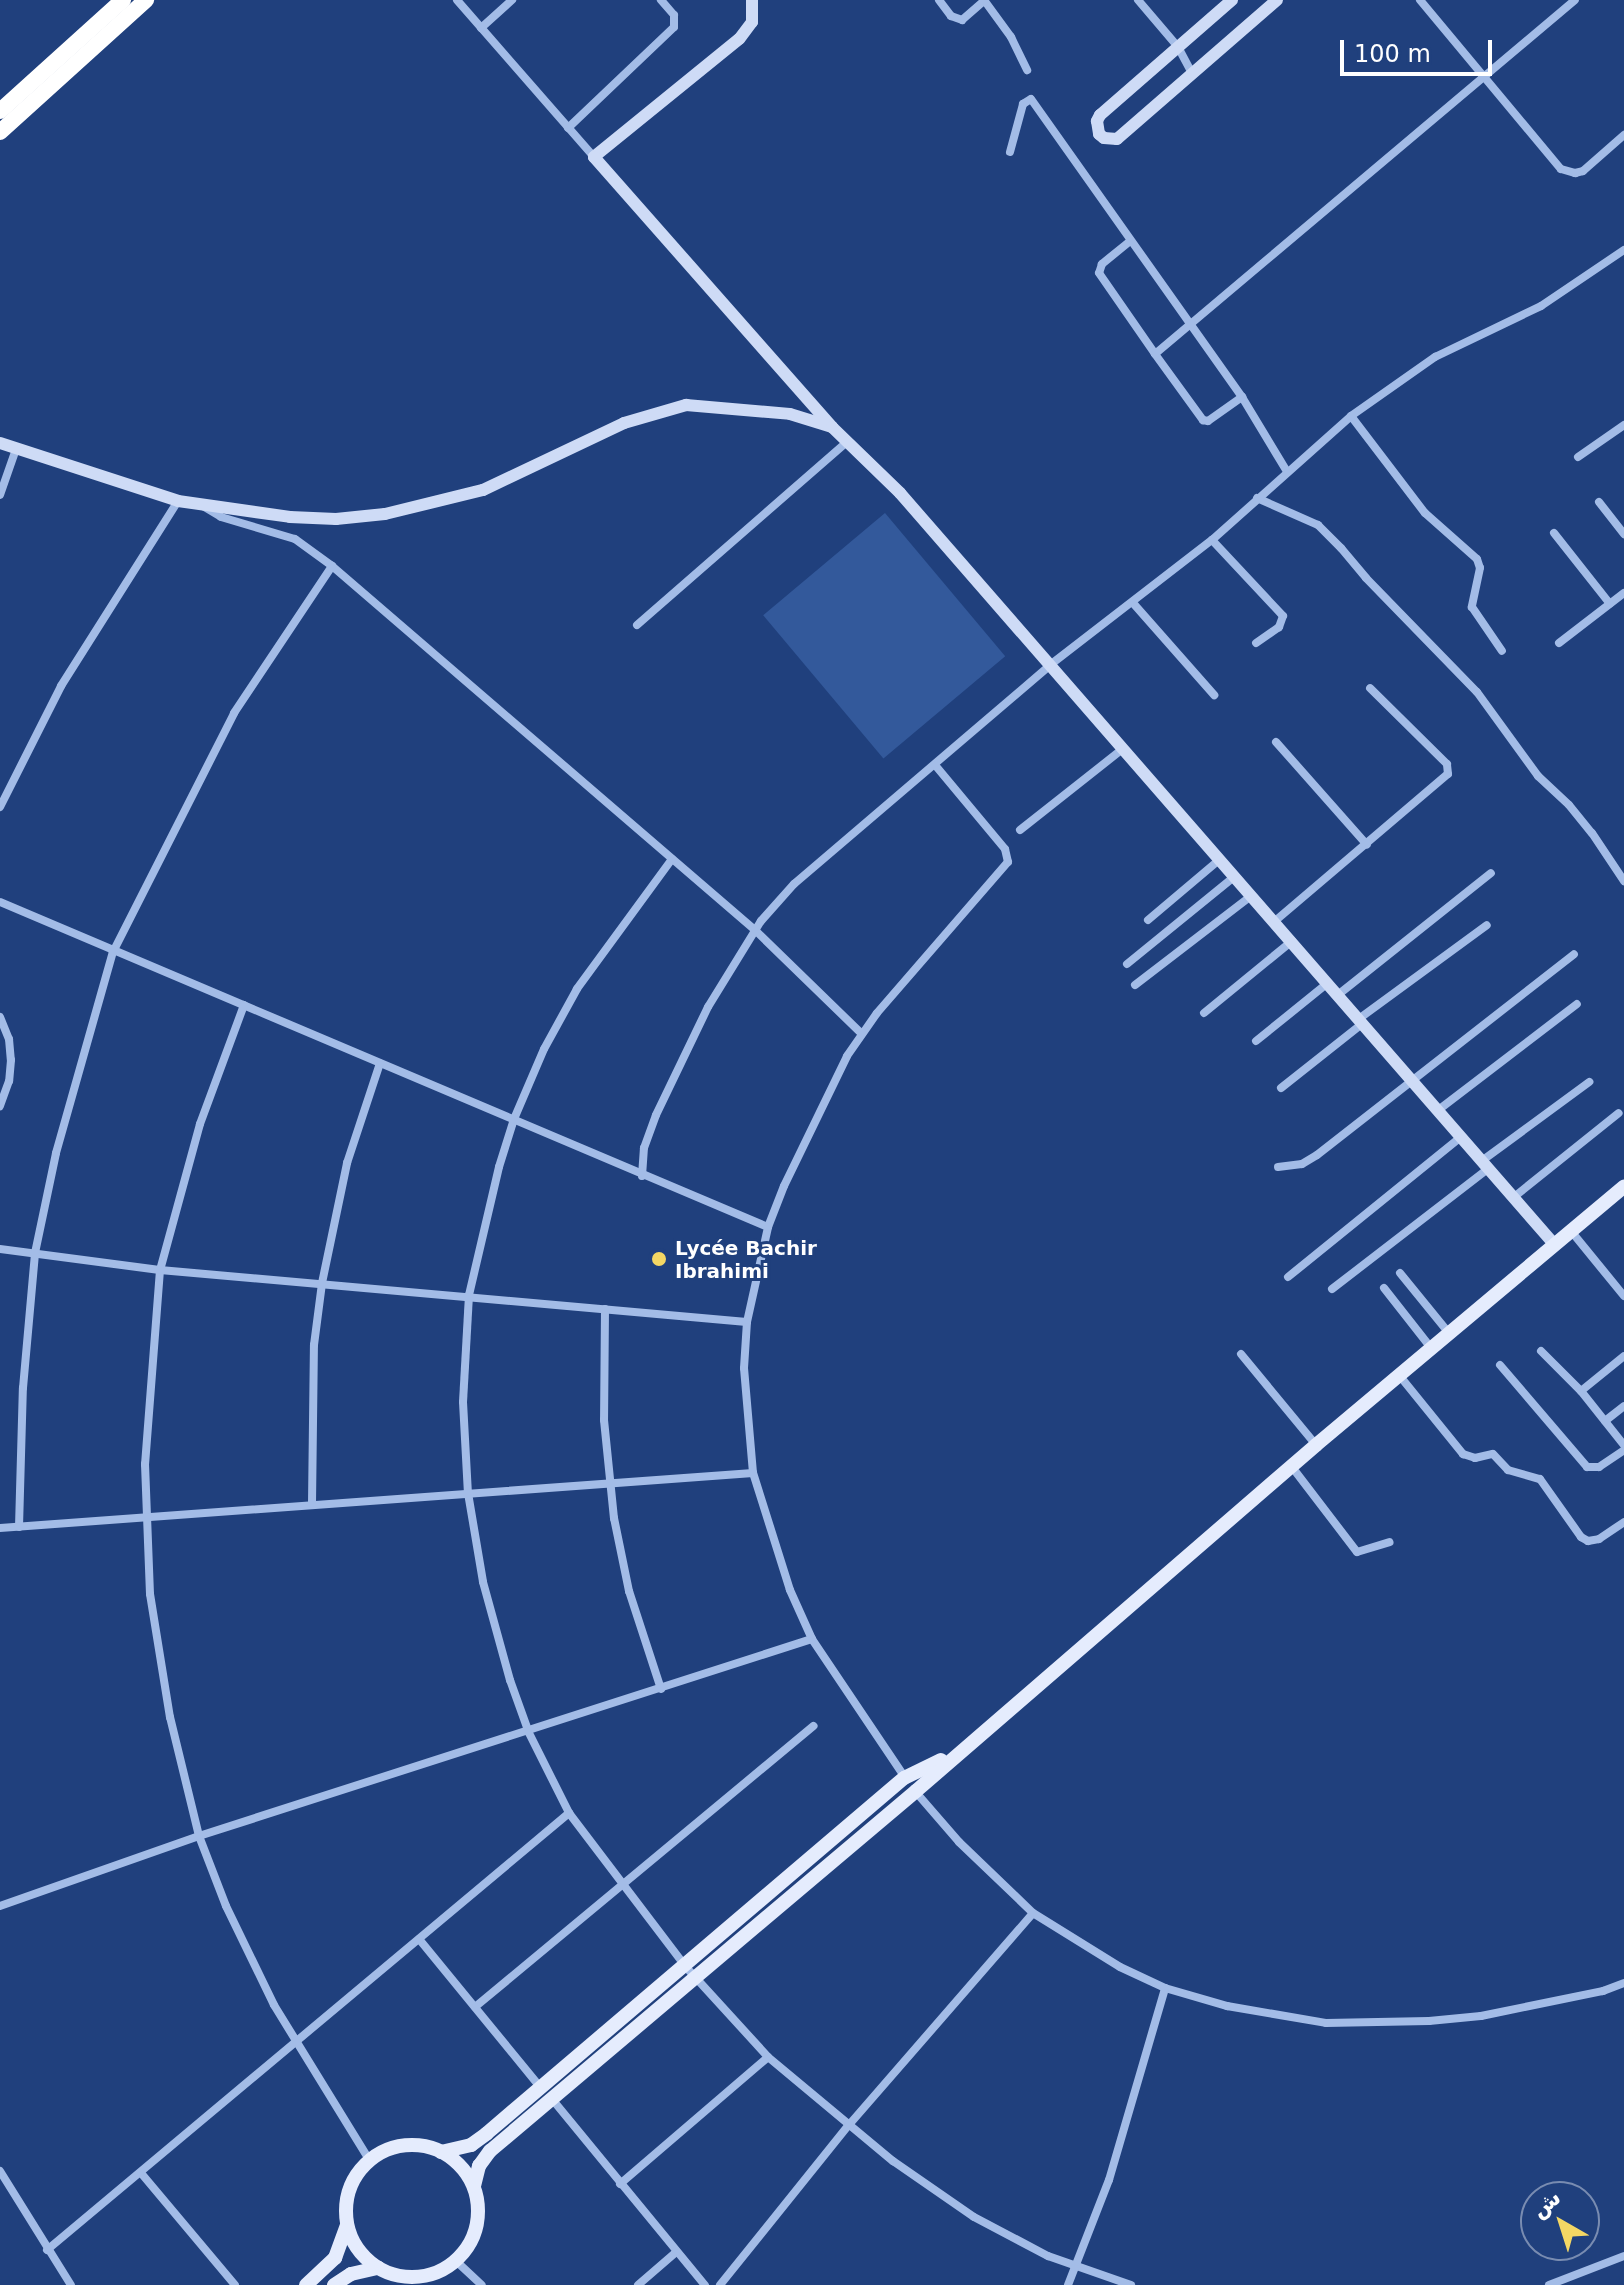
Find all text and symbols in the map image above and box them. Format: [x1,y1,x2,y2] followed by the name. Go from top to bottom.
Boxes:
[1344,24,1496,74] scale bar
[1354,40,1431,68] text: 100 m
[675,1236,817,1283] place label: Lycée Bachir Ibrahimi
[650,1250,668,1268] marker: Lycée Bachir Ibrahimi
[1520,2181,1600,2261] north arrow
[1526,2184,1565,2223] text: ش

